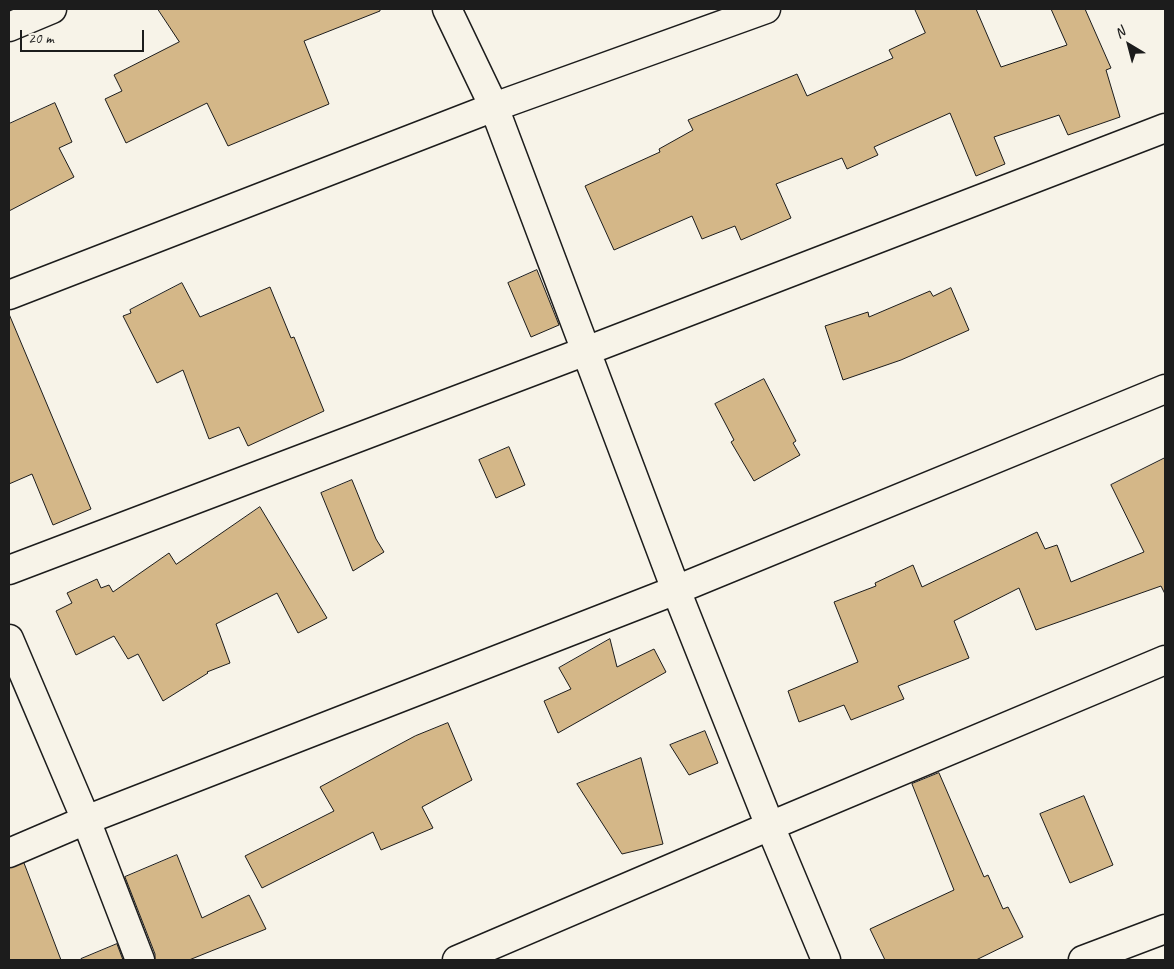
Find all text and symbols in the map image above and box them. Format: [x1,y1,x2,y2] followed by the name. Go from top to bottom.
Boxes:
[22,20,146,52] scale bar
[1104,20,1154,70] north arrow
[1111,23,1128,42] text: N
[28,29,54,48] text: 20 m

